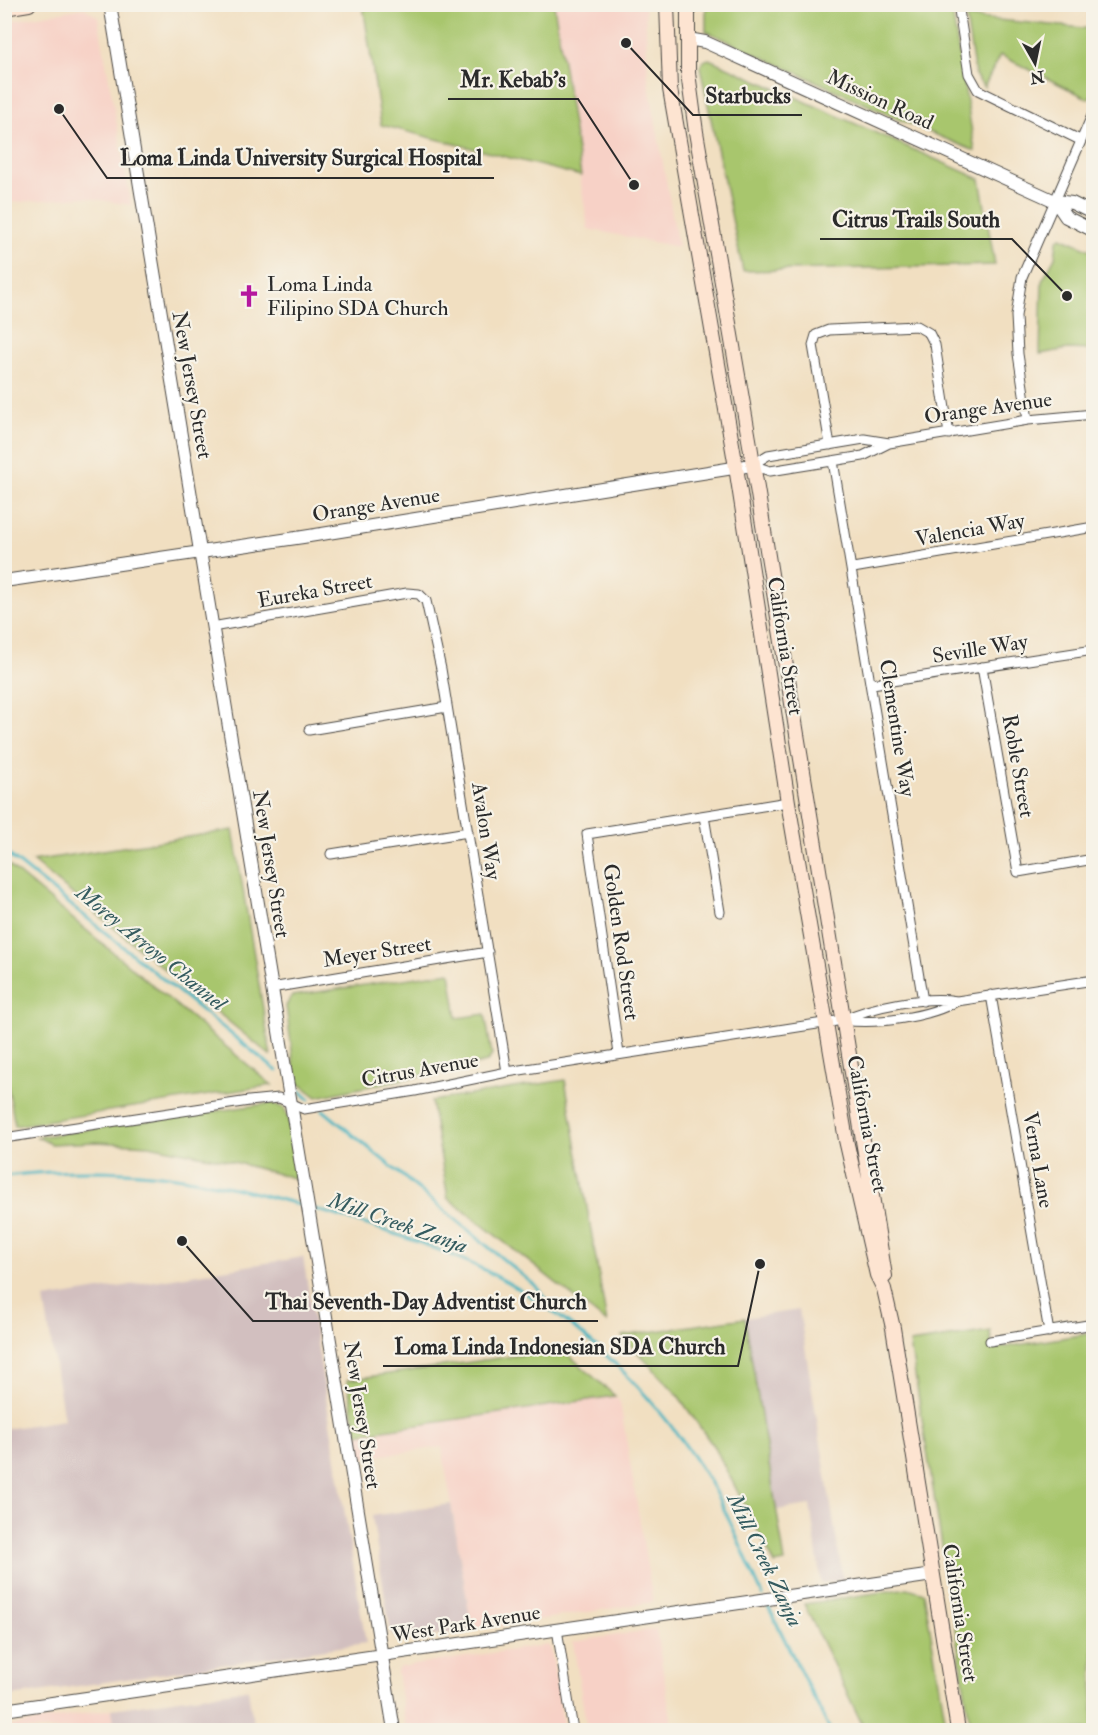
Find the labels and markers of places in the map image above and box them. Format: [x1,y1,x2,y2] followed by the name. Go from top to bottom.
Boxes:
[448,59,578,99] callout: Mr. Kebab's
[693,75,802,115] callout: Starbucks
[107,138,494,178] callout: Loma Linda University Surgical Hospital
[820,199,1012,239] callout: Citrus Trails South
[267,271,448,322] place label: Loma Linda Filipino SDA Church
[236,283,262,309] church icon: Loma Linda Filipino SDA Church
[253,1281,598,1321] callout: Thai Seventh-Day Adventist Church
[383,1326,738,1366] callout: Loma Linda Indonesian SDA Church

